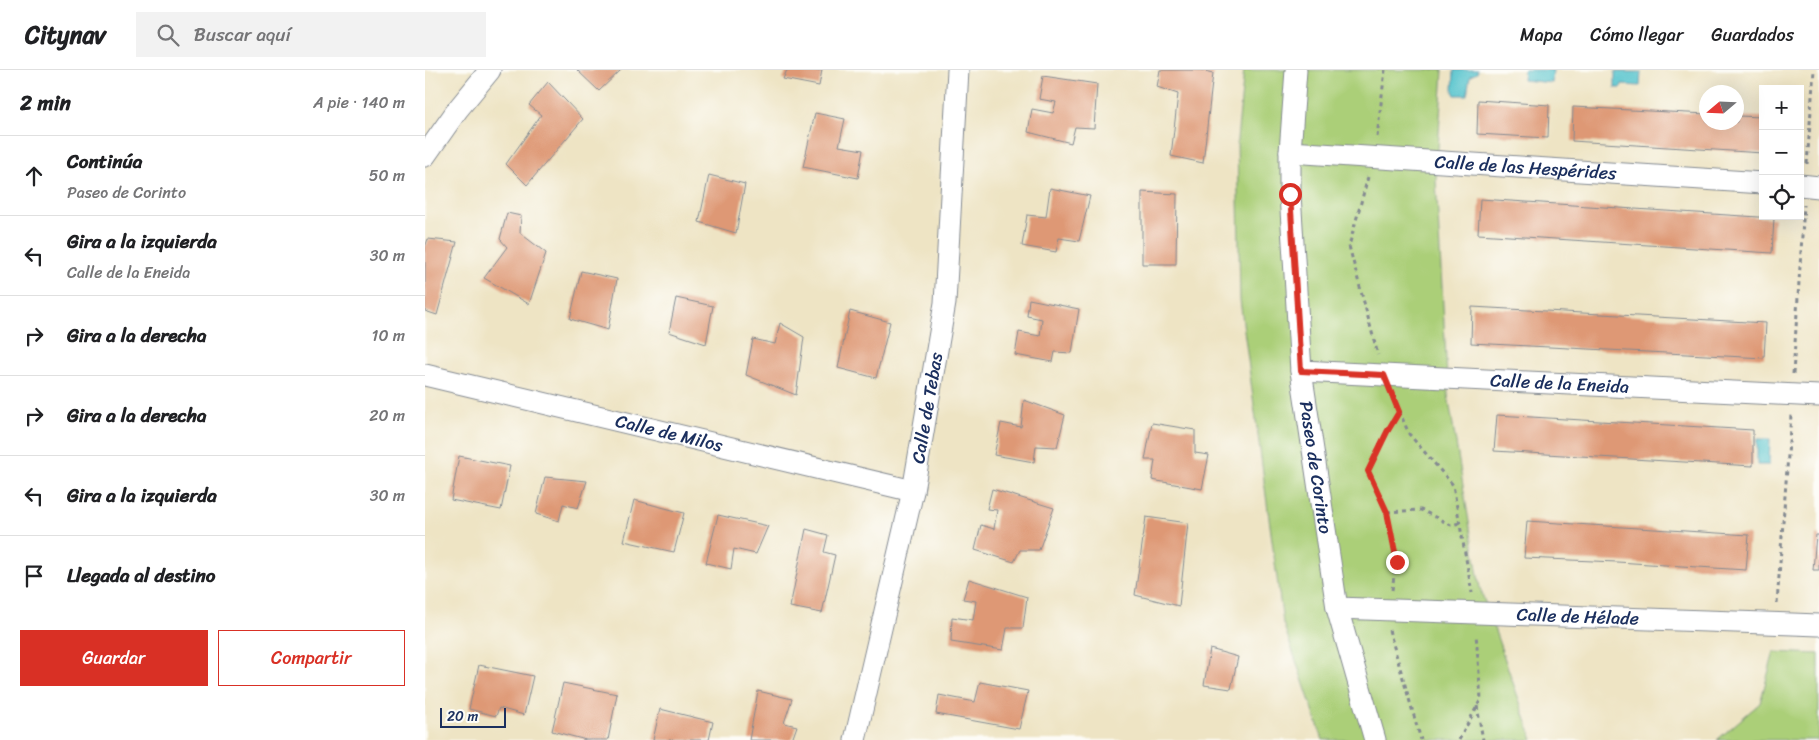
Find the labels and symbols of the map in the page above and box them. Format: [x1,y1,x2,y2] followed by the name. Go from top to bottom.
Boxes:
[1699,85,1744,130] north arrow
[1434,146,1618,189] street label: Calle de las Hespérides
[1279,183,1302,206] route start
[902,349,952,466] street label: Calle de Tebas
[1490,364,1630,403] street label: Calle de la Eneida
[1290,399,1342,536] street label: Paseo de Corinto
[612,405,727,461] street label: Calle de Milos
[1386,551,1409,574] route end
[1516,598,1640,635] street label: Calle de Hélade
[440,705,506,728] scale bar

